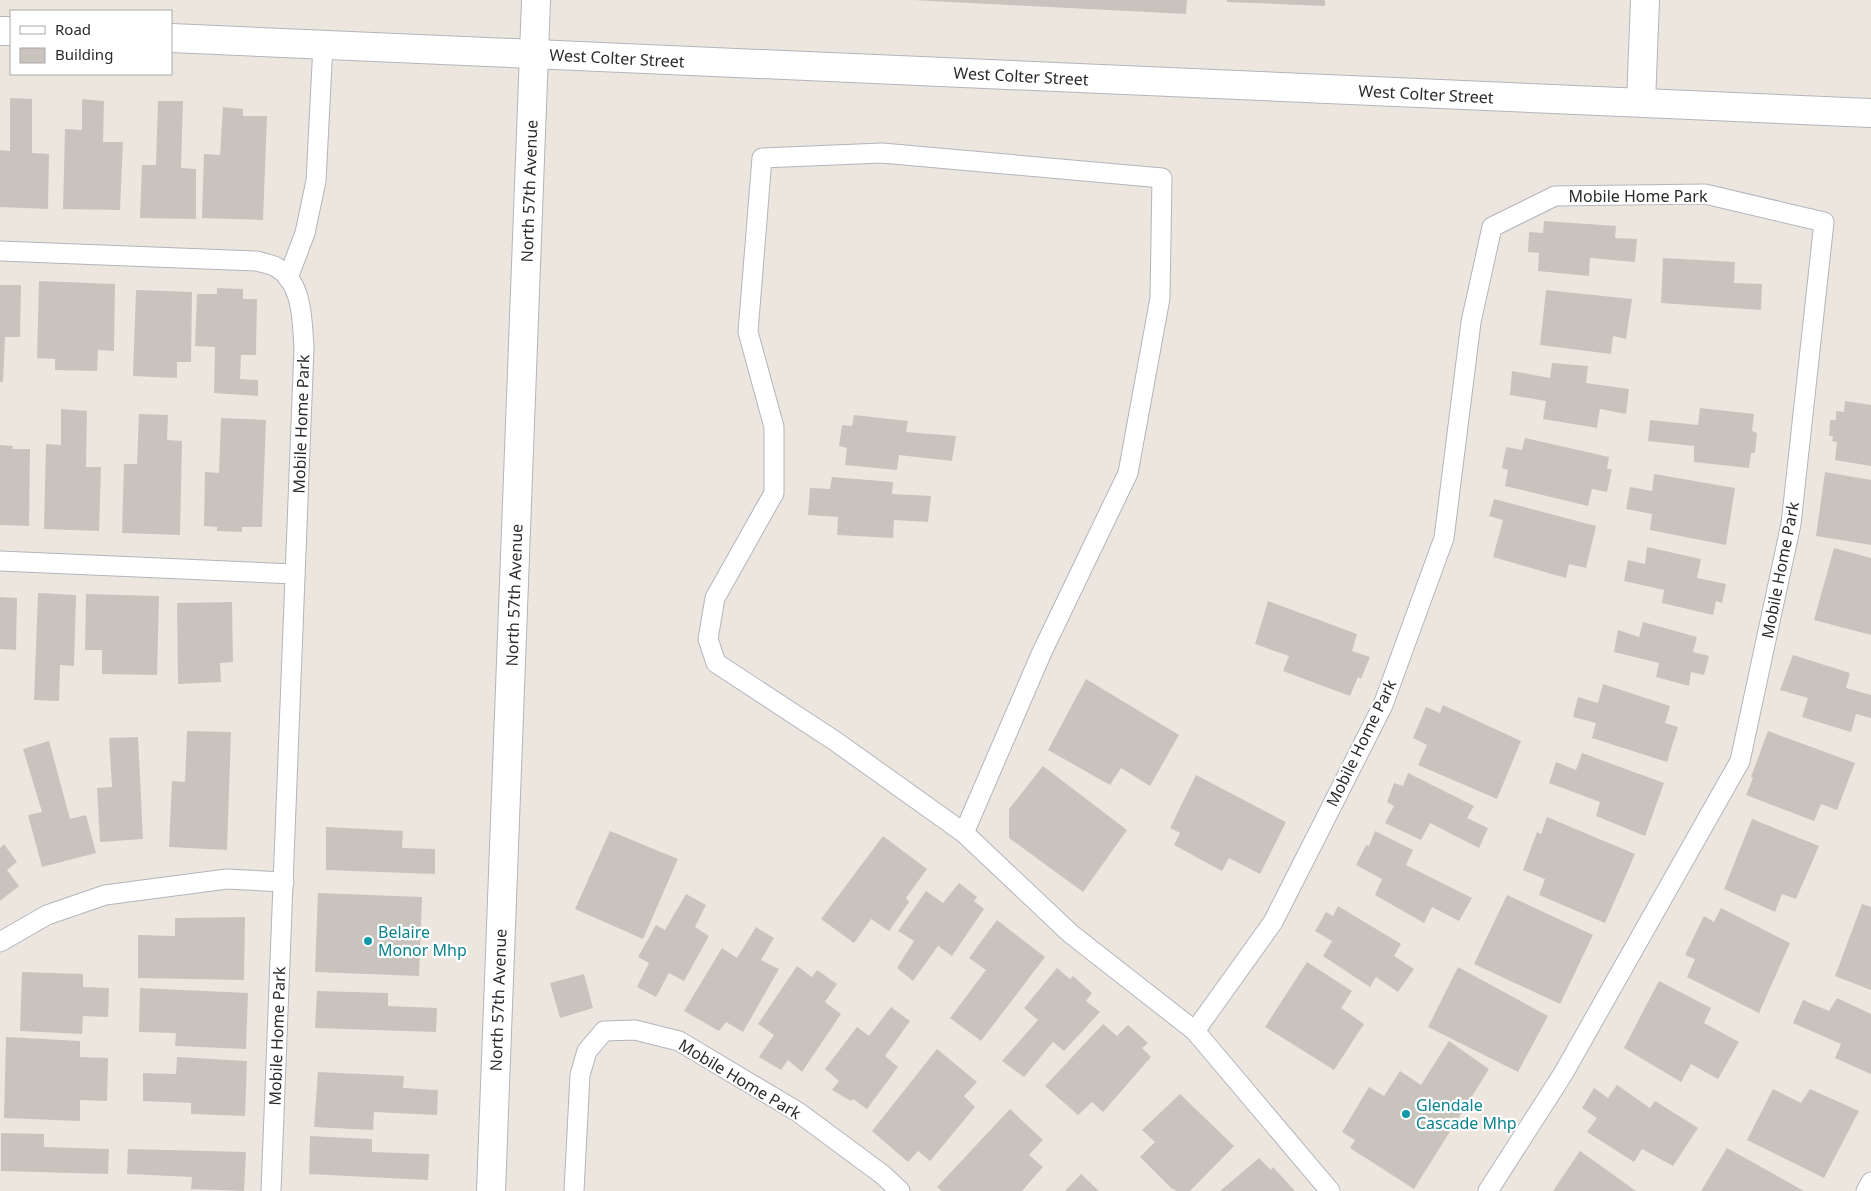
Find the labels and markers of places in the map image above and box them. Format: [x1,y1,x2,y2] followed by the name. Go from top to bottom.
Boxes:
[378,921,467,961] place label: Belaire Monor Mhp
[362,935,374,947] marker: Belaire Monor Mhp
[1416,1094,1517,1134] place label: Glendale Cascade Mhp
[1400,1108,1412,1120] marker: Glendale Cascade Mhp

